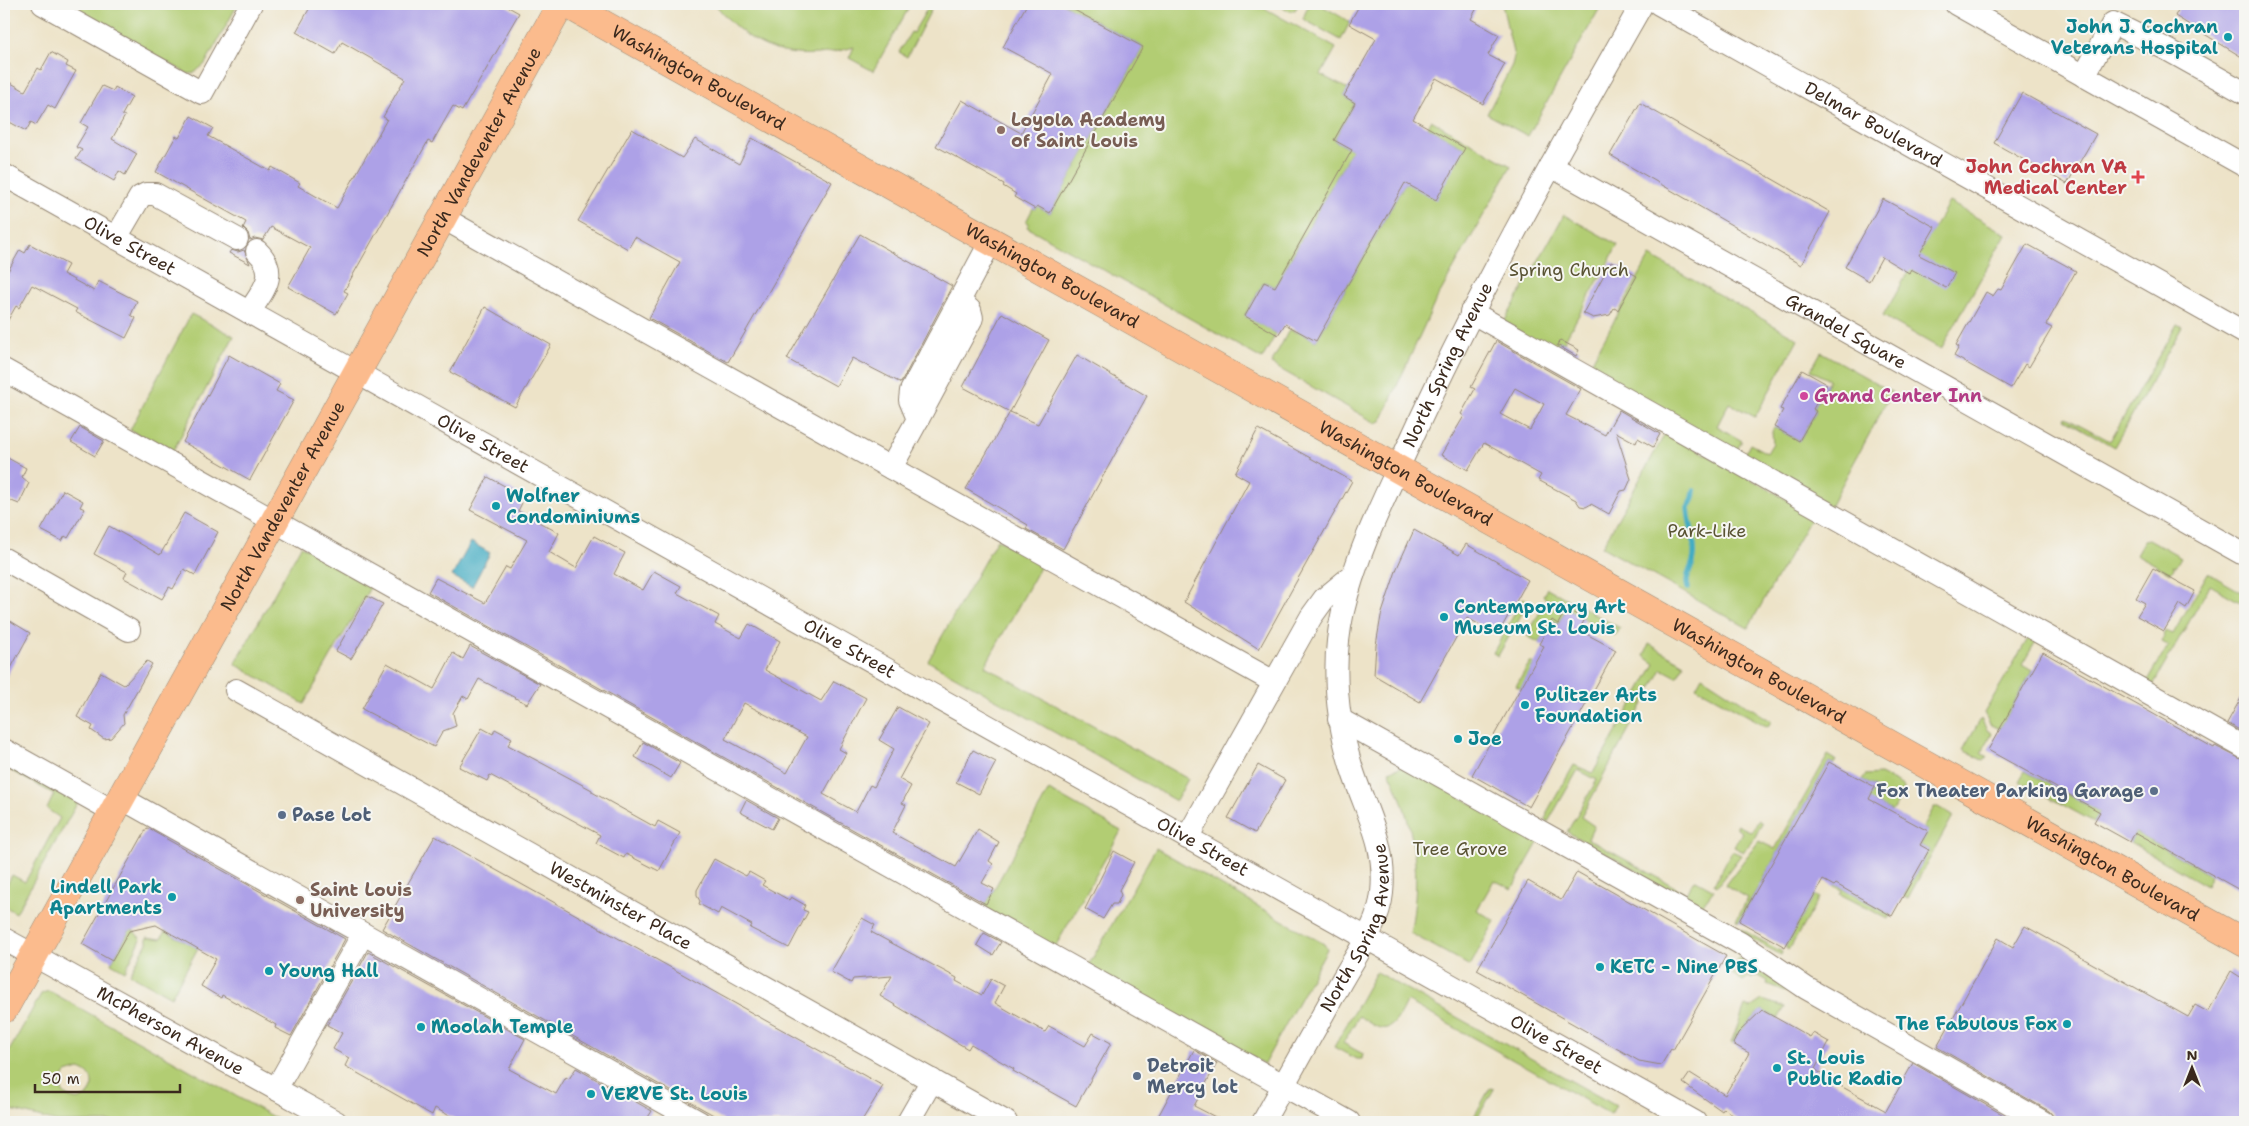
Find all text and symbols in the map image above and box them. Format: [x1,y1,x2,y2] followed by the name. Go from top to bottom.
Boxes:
[2051,15,2218,60] place label: John J. Cochran Veterans Hospital
[607,19,790,136] street label: Washington Boulevard
[2222,31,2234,43] marker: John J. Cochran Veterans Hospital
[411,43,547,261] street label: North Vandeventer Avenue
[1800,76,1947,173] street label: Delmar Boulevard
[1011,108,1165,153] place label: Loyola Academy of Saint Louis
[995,124,1007,136] marker: Loyola Academy of Saint Louis
[1966,155,2127,200] place label: John Cochran VA Medical Center
[2131,170,2145,184] marker: John Cochran VA Medical Center
[79,210,180,281] street label: Olive Street
[961,217,1144,334] street label: Washington Boulevard
[1509,258,1629,282] park label: Spring Church
[1397,278,1498,451] street label: North Spring Avenue
[1781,288,1911,375] street label: Grandel Square
[1814,384,1982,408] place label: Grand Center Inn
[1798,390,1810,402] marker: Grand Center Inn
[215,397,351,615] street label: North Vandeventer Avenue
[433,408,534,479] street label: Olive Street
[1314,415,1497,532] street label: Washington Boulevard
[506,484,640,529] place label: Wolfner Condominiums
[490,500,502,512] marker: Wolfner Condominiums
[1668,519,1746,543] park label: Park-Like
[1454,595,1626,640] place label: Contemporary Art Museum St. Louis
[1438,611,1450,623] marker: Contemporary Art Museum St. Louis
[799,613,900,684] street label: Olive Street
[1668,613,1850,729] street label: Washington Boulevard
[1535,683,1657,728] place label: Pulitzer Arts Foundation
[1519,699,1531,711] marker: Pulitzer Arts Foundation
[1468,727,1502,751] place label: Joe
[1452,733,1464,745] marker: Joe
[1877,779,2144,803] place label: Fox Theater Parking Garage
[2148,785,2160,797] marker: Fox Theater Parking Garage
[292,803,371,827] place label: Pase Lot
[276,809,288,821] marker: Pase Lot
[1152,811,1253,882] street label: Olive Street
[2021,811,2204,927] street label: Washington Boulevard
[1413,837,1507,861] park label: Tree Grove
[1315,841,1395,1017] street label: North Spring Avenue
[545,856,696,955] street label: Westminster Place
[49,875,162,920] place label: Lindell Park Apartments
[310,878,412,923] place label: Saint Louis University
[166,891,178,903] marker: Lindell Park Apartments
[294,894,306,906] marker: Saint Louis University
[1610,955,1758,979] place label: KETC - Nine PBS
[279,959,379,983] place label: Young Hall
[1594,961,1606,973] marker: KETC - Nine PBS
[263,965,275,977] marker: Young Hall
[92,980,248,1081] street label: McPherson Avenue
[1506,1009,1607,1080] street label: Olive Street
[1896,1012,2057,1036] place label: The Fabulous Fox
[431,1015,574,1039] place label: Moolah Temple
[2061,1018,2073,1030] marker: The Fabulous Fox
[415,1021,427,1033] marker: Moolah Temple
[2166,1044,2216,1094] north arrow
[1787,1046,1903,1091] place label: St. Louis Public Radio
[2186,1046,2198,1064] text: N
[1147,1054,1238,1099] place label: Detroit Mercy lot
[35,1061,180,1093] scale bar
[1771,1062,1783,1074] marker: St. Louis Public Radio
[42,1069,80,1089] text: 50 m
[1131,1070,1143,1082] marker: Detroit Mercy lot
[601,1082,748,1106] place label: VERVE St. Louis
[585,1088,597,1100] marker: VERVE St. Louis

